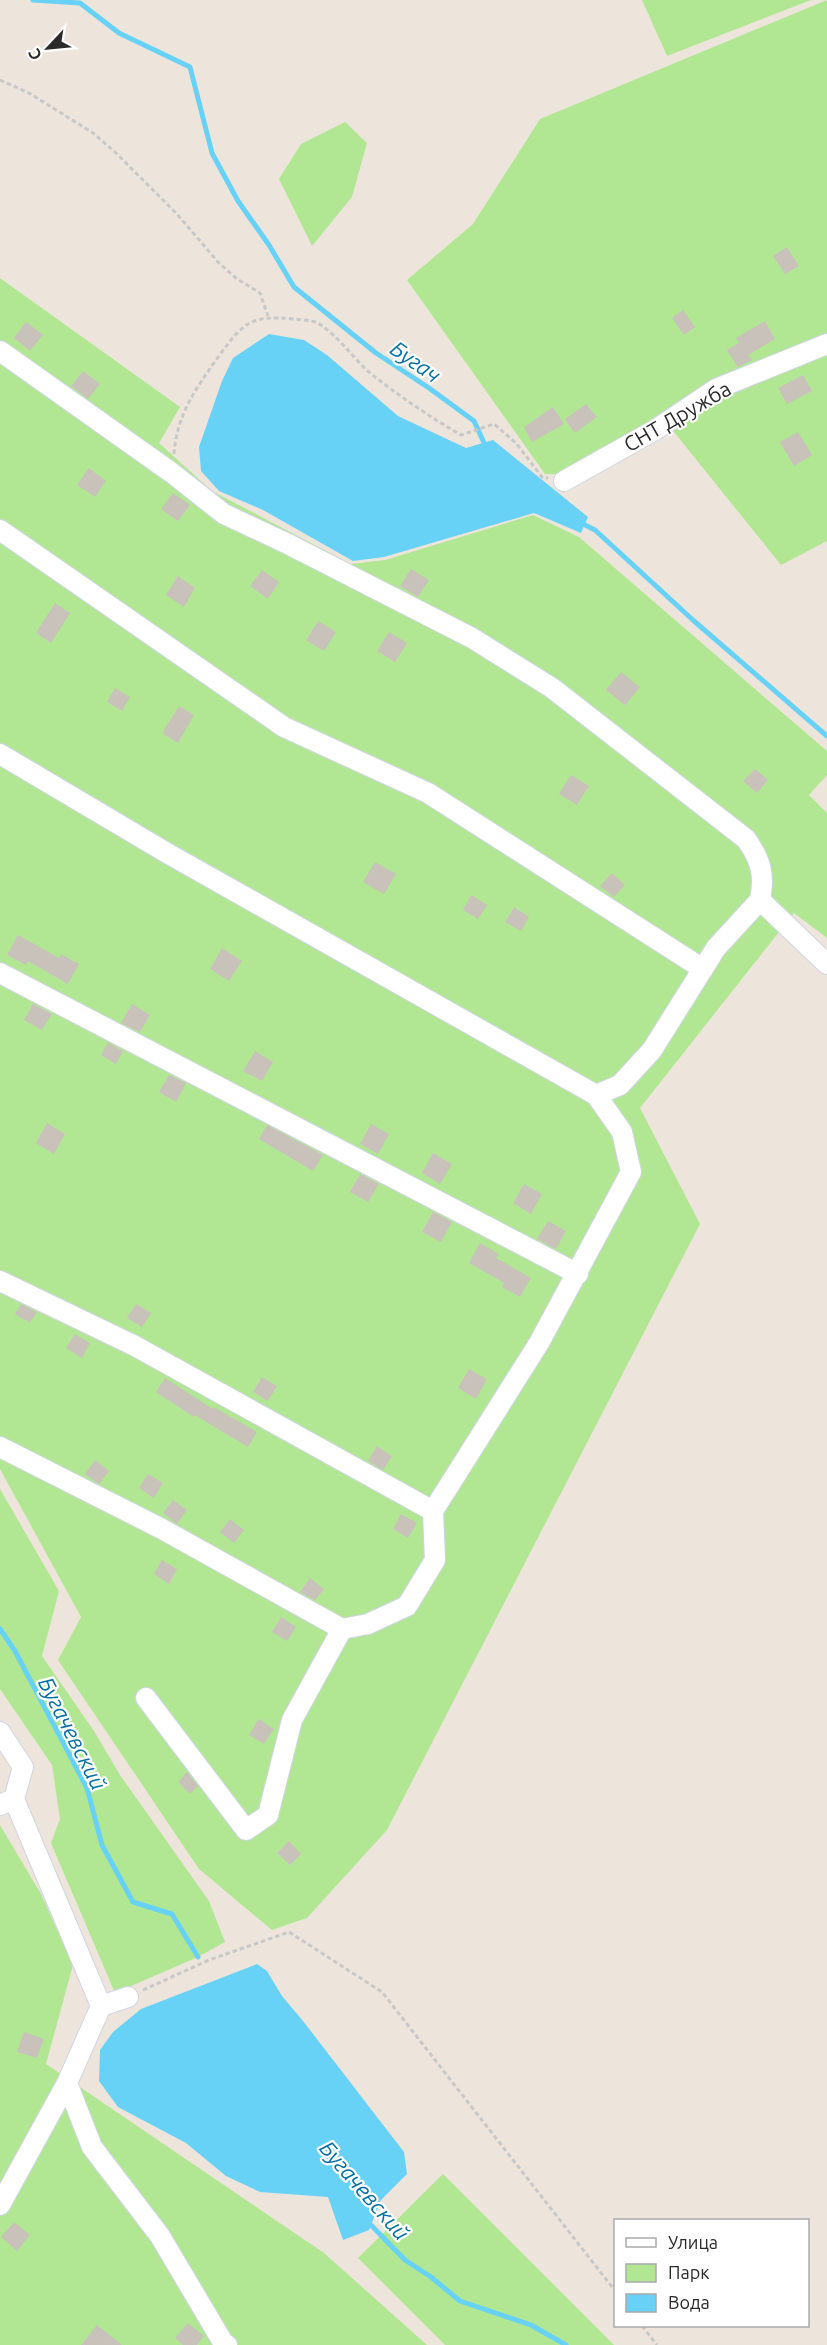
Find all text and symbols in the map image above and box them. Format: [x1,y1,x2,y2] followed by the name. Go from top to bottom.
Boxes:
[18,18,78,78] north arrow
[24,46,45,63] text: С
[386,335,446,387] water label: Бугач
[619,376,735,456] street label: СНТ Дружба
[34,1672,112,1794] water label: Бугачевский
[315,2135,415,2245] water label: Бугачевский
[614,2219,809,2327] legend
[668,2232,718,2252] text: Улица
[668,2262,709,2282] text: Парк
[668,2292,710,2312] text: Вода

